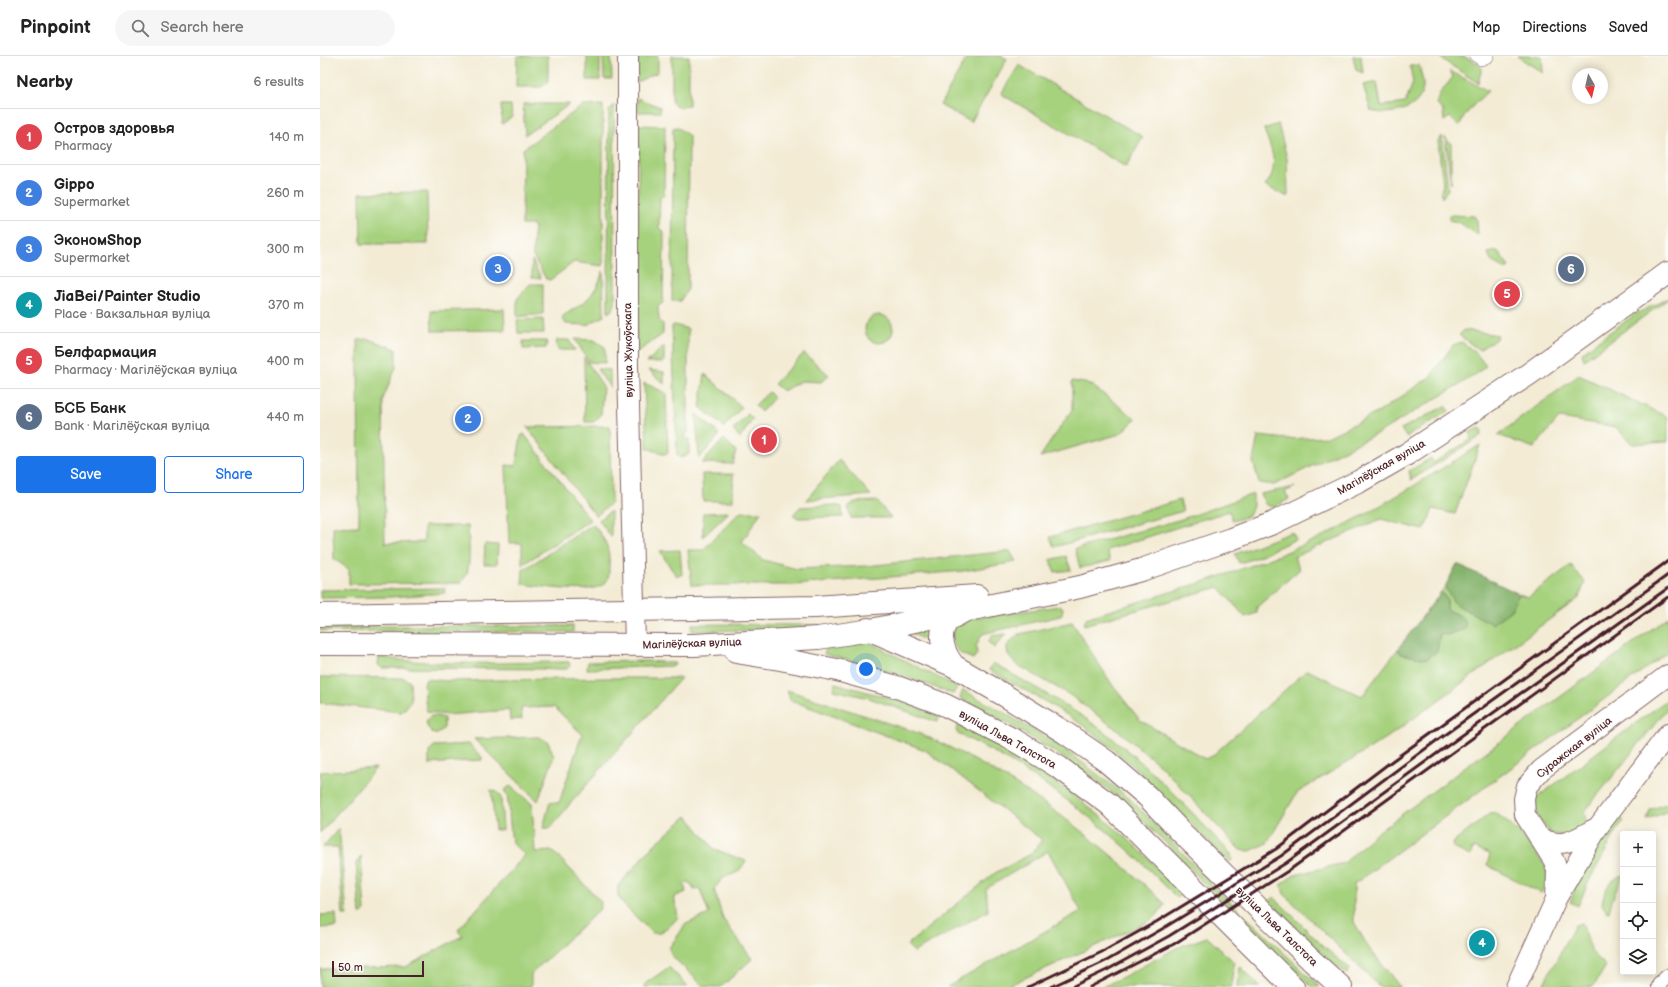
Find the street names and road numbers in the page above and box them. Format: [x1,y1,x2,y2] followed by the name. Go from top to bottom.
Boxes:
[621,302,636,398] street label: вуліца Жукоўскага
[1335,437,1428,498] street label: Магілёўская вуліца
[642,635,742,652] street label: Магілёўская вуліца
[957,707,1059,772] street label: вуліца Льва Талстога
[1534,714,1615,781] street label: Суражская вуліца
[1233,884,1321,969] street label: вуліца Льва Талстога

